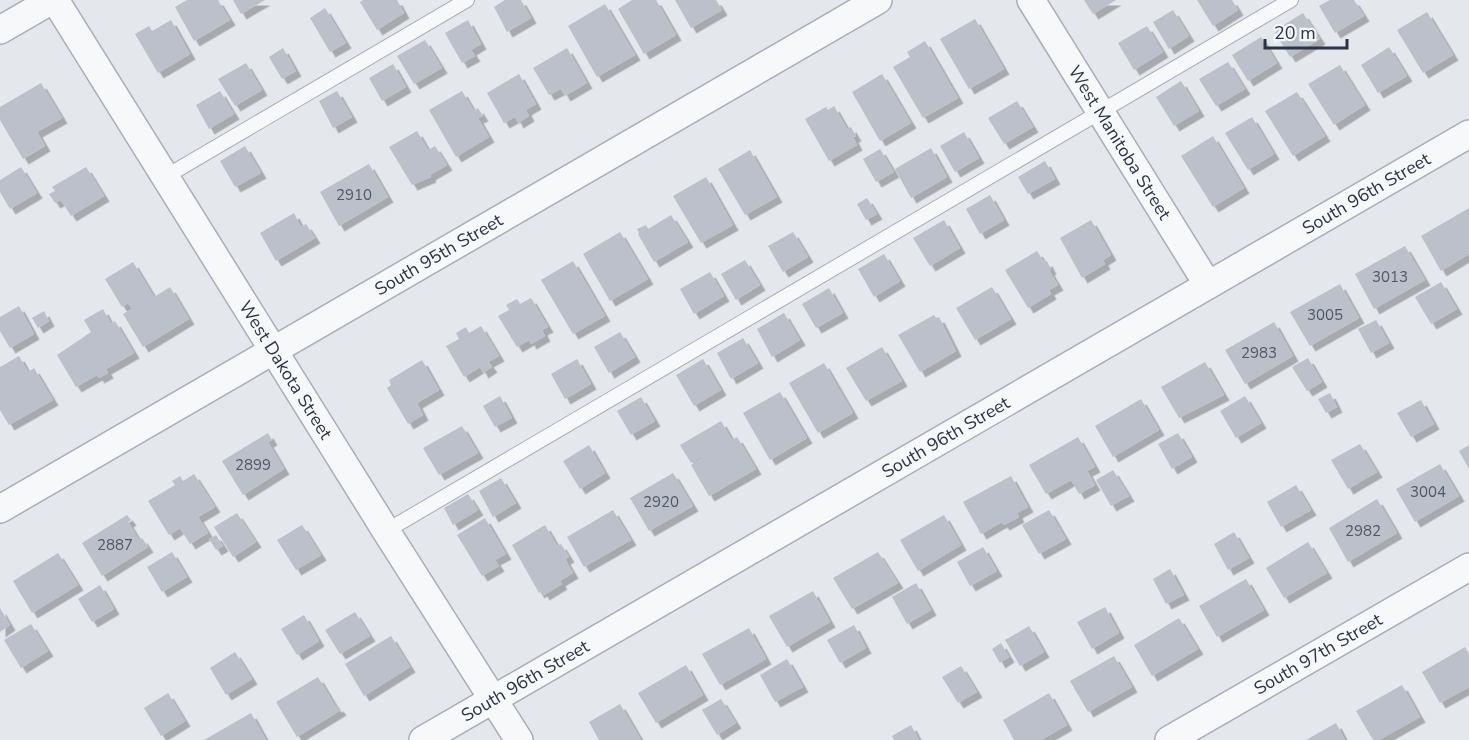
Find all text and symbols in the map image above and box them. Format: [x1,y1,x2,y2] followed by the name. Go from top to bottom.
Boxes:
[1265,12,1348,50] scale bar
[1274,21,1316,45] text: 20 m
[1063,61,1177,225] street label: West Manitoba Street
[1298,147,1435,240] street label: South 96th Street
[336,185,372,205] house number: 2910
[370,208,508,301] street label: South 95th Street
[1372,267,1408,287] house number: 3013
[233,296,338,444] street label: West Dakota Street
[1307,305,1343,325] house number: 3005
[1241,343,1277,363] house number: 2983
[877,390,1015,484] street label: South 96th Street
[235,455,271,475] house number: 2899
[1410,482,1446,502] house number: 3004
[643,492,679,512] house number: 2920
[1345,521,1381,541] house number: 2982
[97,535,133,555] house number: 2887
[1249,607,1387,701] street label: South 97th Street
[457,634,594,727] street label: South 96th Street

